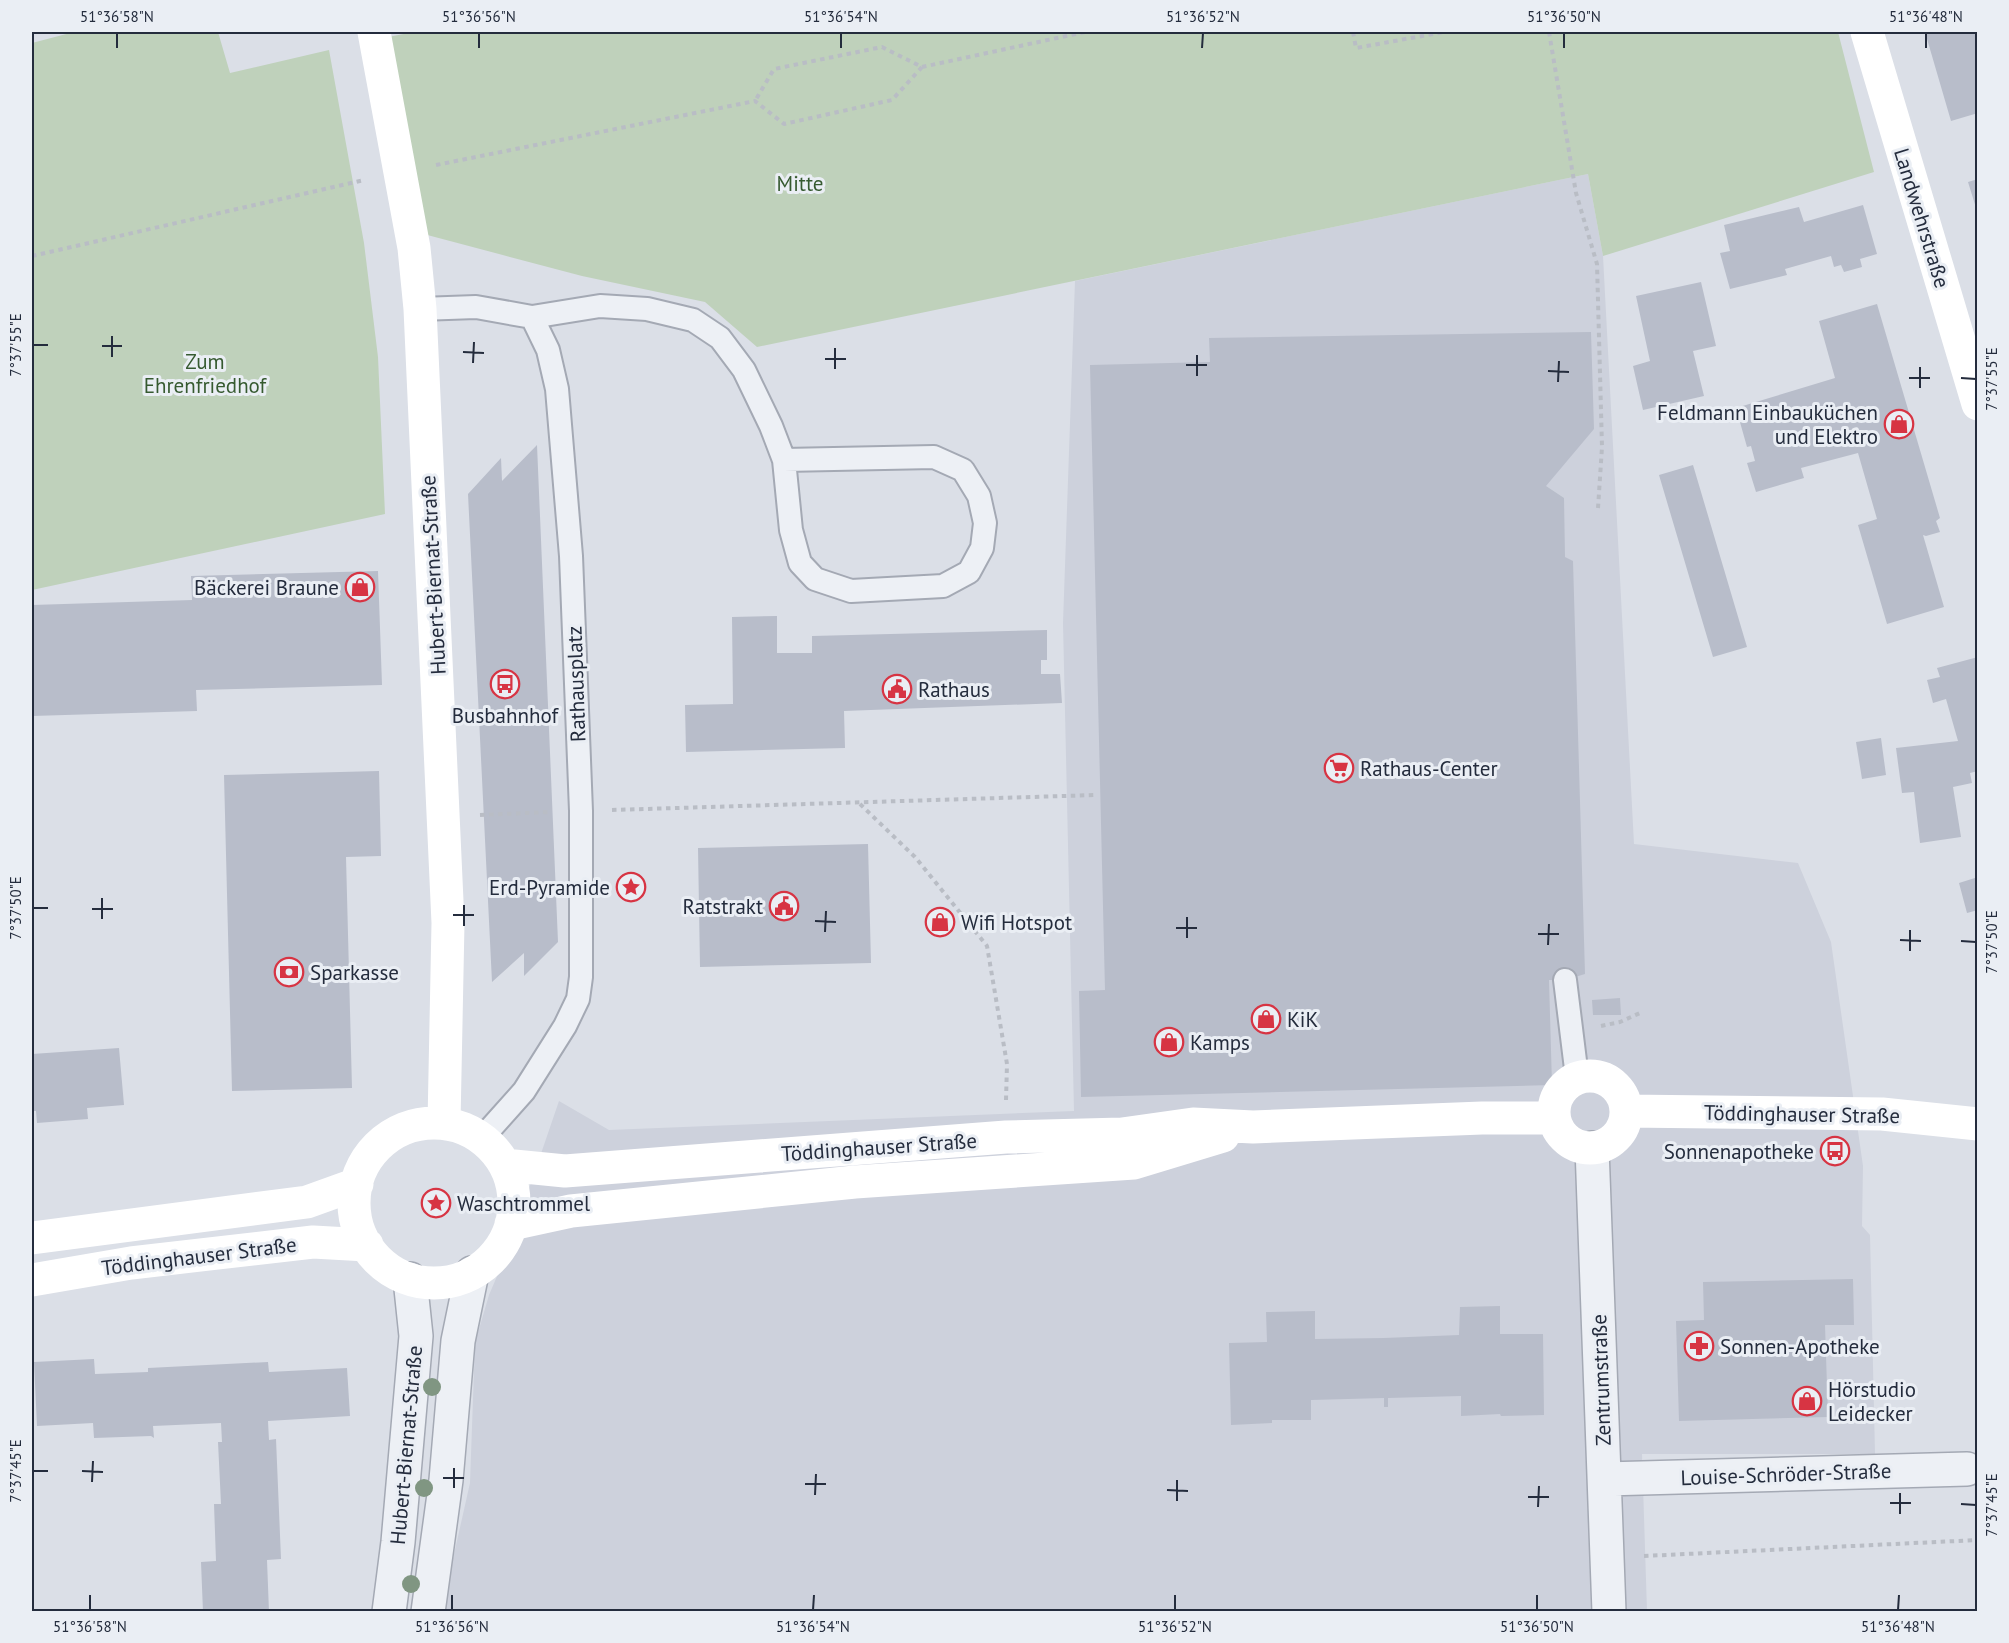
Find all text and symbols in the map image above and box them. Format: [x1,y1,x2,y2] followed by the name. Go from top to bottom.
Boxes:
[80,7,154,26] text: 51°36'58"N
[442,7,516,26] text: 51°36'56"N
[804,7,878,26] text: 51°36'54"N
[1166,7,1240,26] text: 51°36'52"N
[1527,7,1601,26] text: 51°36'50"N
[1889,7,1963,26] text: 51°36'48"N
[1888,145,1956,291] street label: Landwehrstraße
[777,170,823,197] park label: Mitte
[6,313,25,377] text: 7°37'55"E
[1982,347,2001,411] text: 7°37'55"E
[144,348,268,399] park label: Zum Ehrenfriedhof
[1657,399,1878,450] place label: Feldmann Einbauküchen und Elektro
[1883,408,1915,440] shop icon: Feldmann Einbauküchen und Elektro
[414,475,452,675] street label: Hubert-Biernat-Straße
[344,571,376,603] shop icon: Bäckerei Braune
[194,574,339,601] place label: Bäckerei Braune
[560,625,592,743] street label: Rathausplatz
[489,668,521,700] bus stop icon: Busbahnhof
[881,673,913,705] public building icon: Rathaus
[918,676,990,703] place label: Rathaus
[452,702,559,729] place label: Busbahnhof
[1323,752,1355,784] supermarket icon: Rathaus-Center
[1360,755,1498,782] place label: Rathaus-Center
[615,871,647,903] place icon: Erd-Pyramide
[489,874,610,901] place label: Erd-Pyramide
[6,876,25,940] text: 7°37'50"E
[768,890,800,922] public building icon: Ratstrakt
[682,893,763,920] place label: Ratstrakt
[924,906,956,938] shop icon: Wifi Hotspot
[961,909,1072,936] place label: Wifi Hotspot
[1982,910,2001,974] text: 7°37'50"E
[273,956,305,988] bank icon: Sparkasse
[310,959,399,986] place label: Sparkasse
[1250,1003,1282,1035] shop icon: KiK
[1287,1006,1318,1033] place label: KiK
[1153,1026,1185,1058] shop icon: Kamps
[1190,1029,1250,1056] place label: Kamps
[1704,1099,1900,1129] street label: Töddinghauser Straße
[780,1127,978,1167] street label: Töddinghauser Straße
[1819,1135,1851,1167] bus stop icon: Sonnenapotheke
[1664,1138,1814,1165] place label: Sonnenapotheke
[420,1187,452,1219] place icon: Waschtrommel
[457,1190,590,1217] place label: Waschtrommel
[100,1231,298,1281] street label: Töddinghauser Straße
[1585,1314,1617,1446] street label: Zentrumstraße
[1683,1330,1715,1362] pharmacy icon: Sonnen-Apotheke
[1720,1333,1880,1360] place label: Sonnen-Apotheke
[384,1344,428,1546] street label: Hubert-Biernat-Straße
[1828,1376,1916,1427] place label: Hörstudio Leidecker
[1791,1385,1823,1417] shop icon: Hörstudio Leidecker
[6,1439,25,1503] text: 7°37'45"E
[1680,1457,1892,1491] street label: Louise-Schröder-Straße
[1982,1473,2001,1537] text: 7°37'45"E
[53,1617,127,1636] text: 51°36'58"N
[415,1617,489,1636] text: 51°36'56"N
[776,1617,850,1636] text: 51°36'54"N
[1138,1617,1212,1636] text: 51°36'52"N
[1500,1617,1574,1636] text: 51°36'50"N
[1861,1617,1935,1636] text: 51°36'48"N

